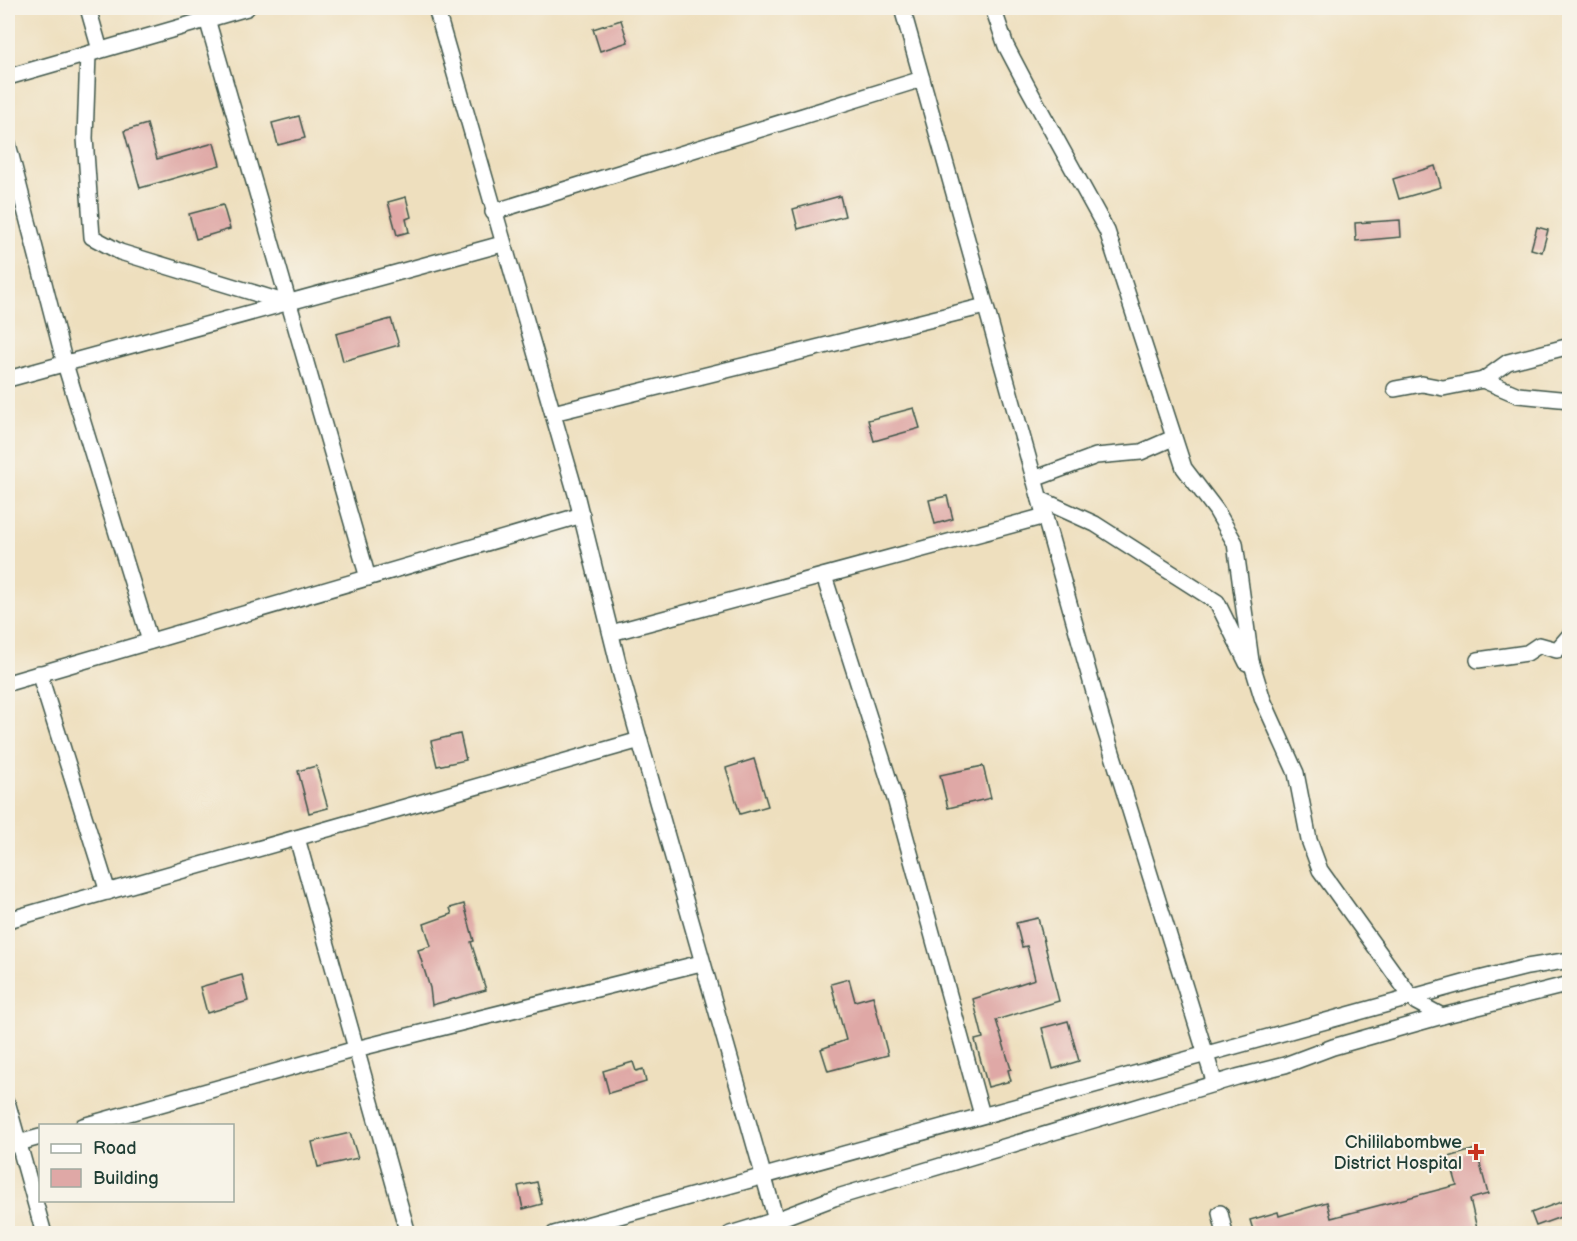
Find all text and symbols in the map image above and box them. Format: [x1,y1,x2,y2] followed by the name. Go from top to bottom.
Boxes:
[39,1124,234,1202] legend
[1333,1132,1462,1174] place label: Chililabombwe District Hospital
[93,1138,137,1159] text: Road
[1467,1143,1485,1161] marker: Chililabombwe District Hospital
[93,1168,159,1189] text: Building

